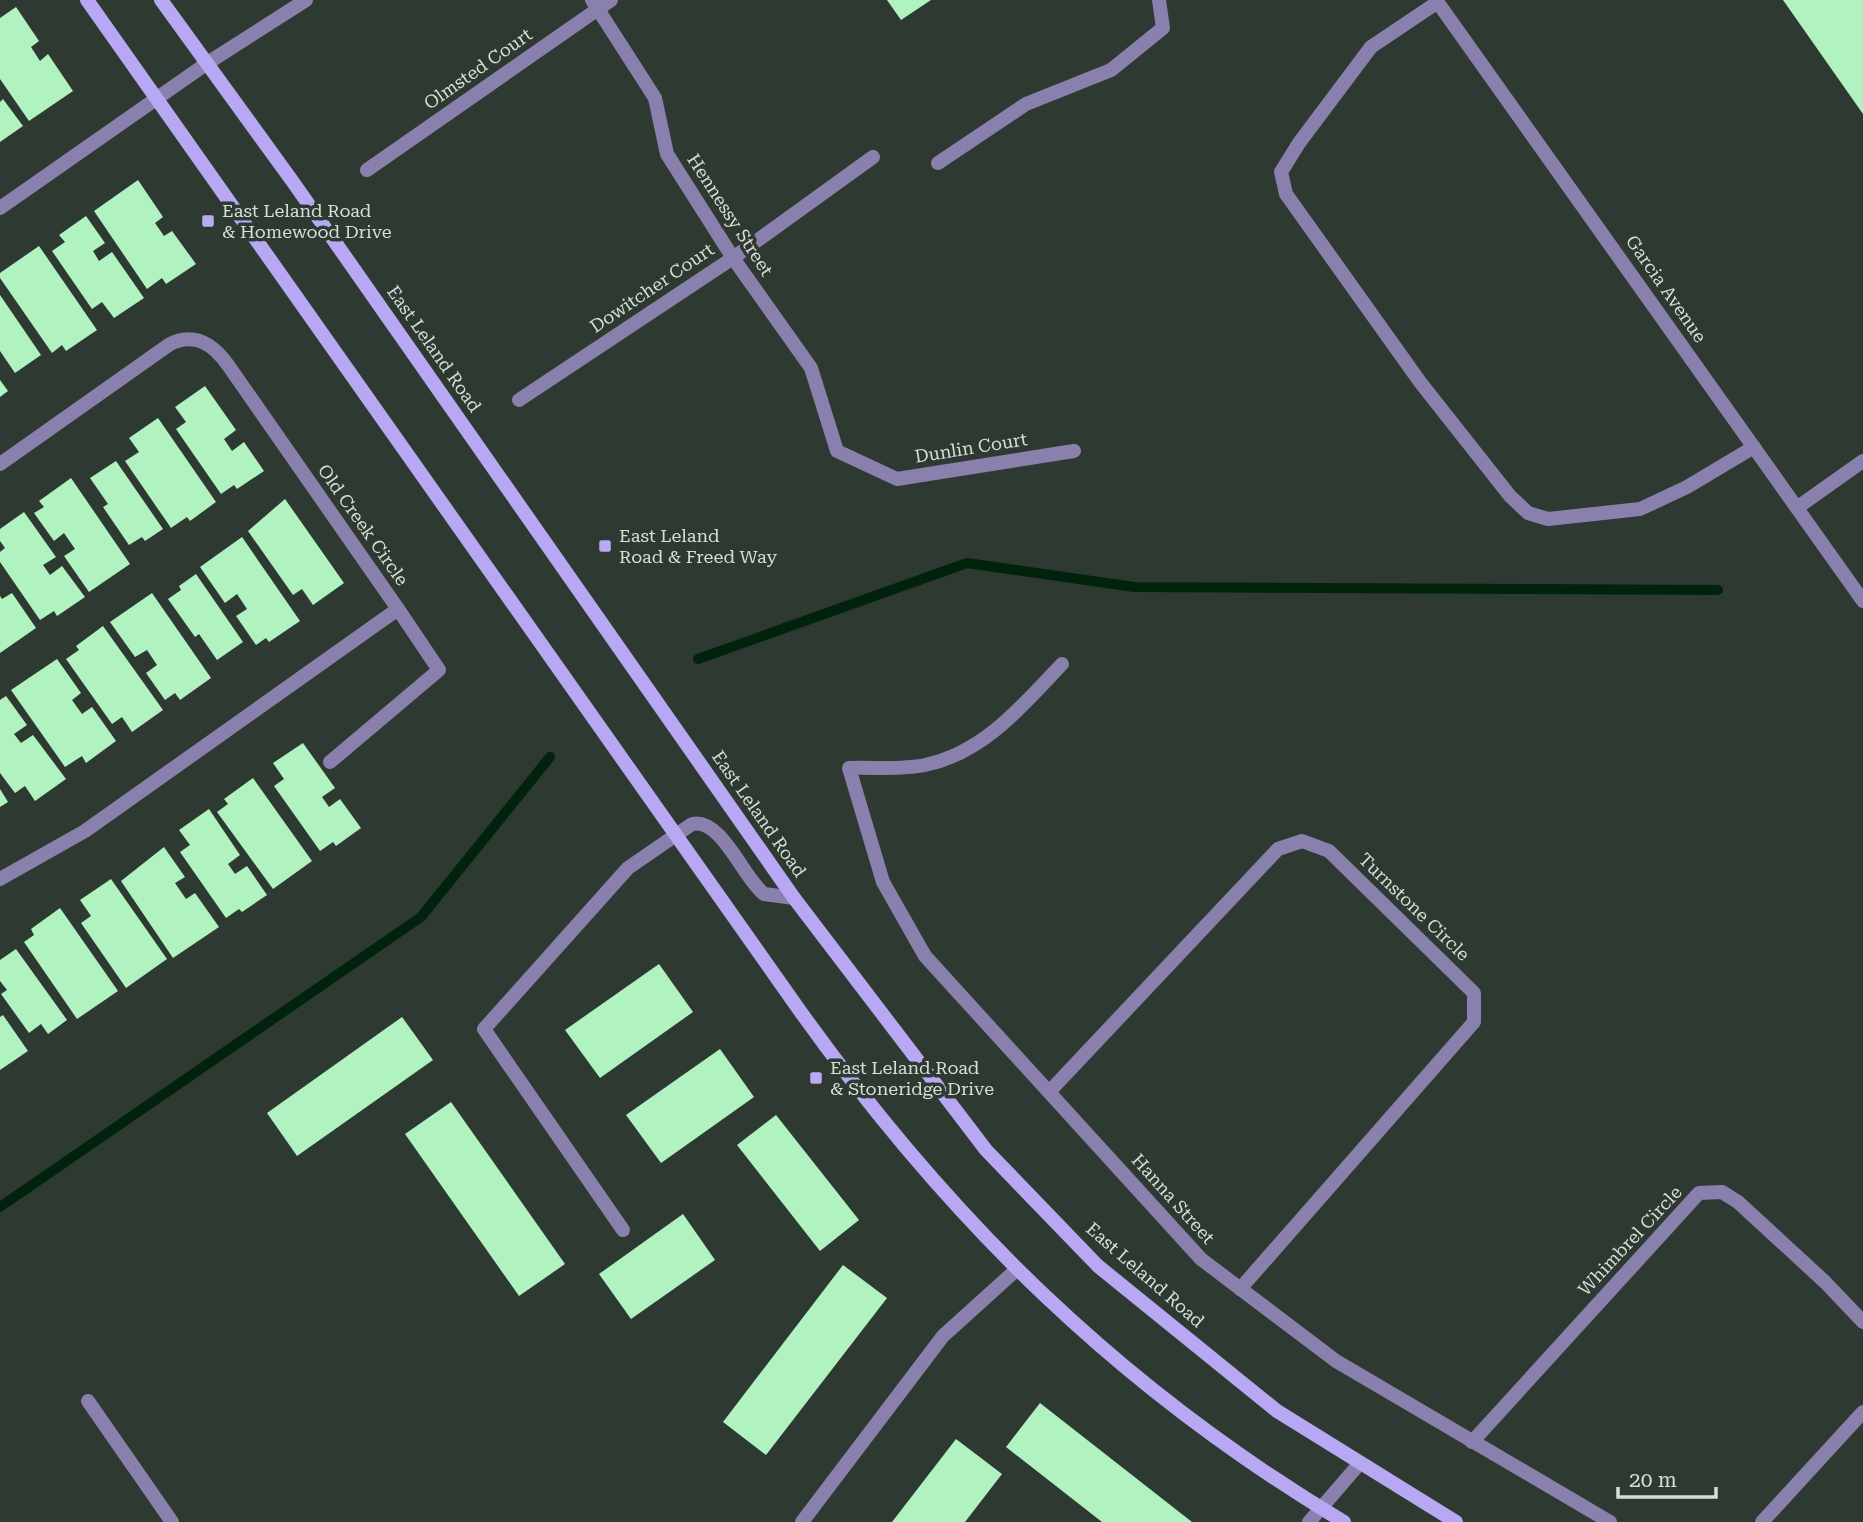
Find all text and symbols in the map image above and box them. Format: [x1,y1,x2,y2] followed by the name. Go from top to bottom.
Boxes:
[420,23,536,114] street label: Olmsted Court
[683,150,778,280] street label: Hennessy Street
[222,200,392,242] place label: East Leland Road & Homewood Drive
[200,213,216,229] marker: East Leland Road & Homewood Drive
[1622,231,1711,346] street label: Garcia Avenue
[586,238,718,337] street label: Dowitcher Court
[383,282,486,416] street label: East Leland Road
[913,428,1029,467] street label: Dunlin Court
[314,460,413,590] street label: Old Creek Circle
[619,525,777,567] place label: East Leland Road & Freed Way
[597,538,613,554] marker: East Leland Road & Freed Way
[708,747,811,881] street label: East Leland Road
[1355,848,1474,965] street label: Turnstone Circle
[830,1057,994,1099] place label: East Leland Road & Stoneridge Drive
[808,1070,824,1086] marker: East Leland Road & Stoneridge Drive
[1128,1149,1219,1248] street label: Hanna Street
[1573,1181,1686,1300] street label: Whimbrel Circle
[1082,1218,1209,1332] street label: East Leland Road
[1618,1456,1716,1500] scale bar
[1629,1468,1677,1492] text: 20 m

